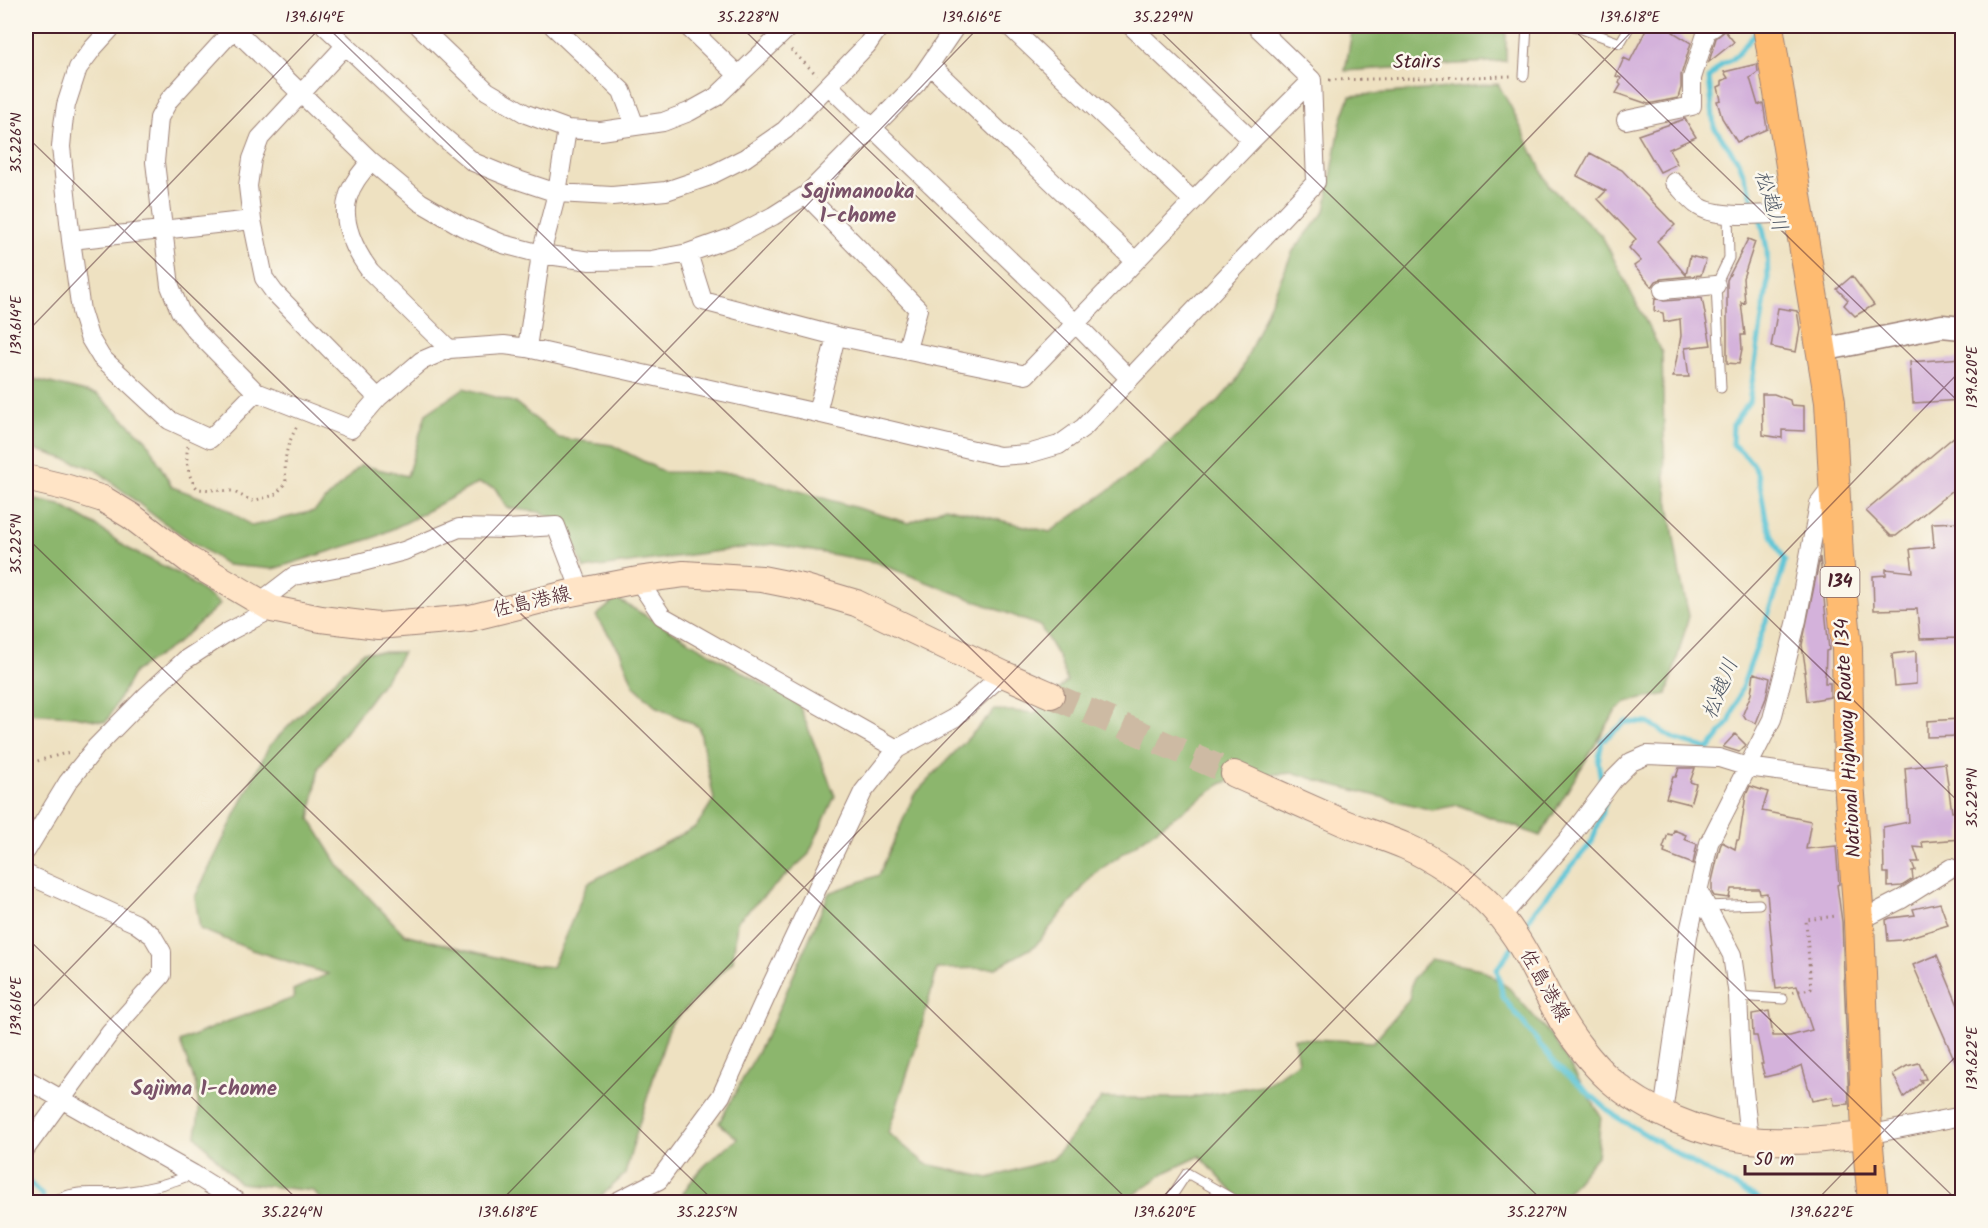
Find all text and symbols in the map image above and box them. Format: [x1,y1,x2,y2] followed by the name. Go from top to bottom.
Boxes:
[285,6,346,30] text: 139.614°E
[717,6,779,30] text: 35.228°N
[942,6,1003,30] text: 139.616°E
[1133,6,1193,30] text: 35.229°N
[1600,6,1661,30] text: 139.618°E
[1393,47,1442,79] street label: Stairs
[5,112,29,174] text: 35.226°N
[1745,166,1795,236] water label: 松越川
[802,176,915,233] district label: Sajimanooka 1-chome
[5,294,29,355] text: 139.614°E
[1961,344,1985,408] text: 139.620°E
[5,514,29,574] text: 35.225°N
[1820,567,1860,597] road number: 134
[489,578,575,628] street label: 佐島港線
[1827,617,1871,859] street label: National Highway Route 134
[1694,654,1748,724] water label: 松越川
[1961,768,1985,828] text: 35.229°N
[1510,943,1578,1029] street label: 佐島港線
[5,975,29,1036] text: 139.616°E
[1961,1025,1985,1090] text: 139.622°E
[131,1073,277,1106] district label: Sajima 1-chome
[1745,1138,1876,1176] scale bar
[1754,1146,1794,1175] text: 50 m
[261,1201,323,1225] text: 35.224°N
[478,1201,539,1225] text: 139.618°E
[677,1201,737,1225] text: 35.225°N
[1134,1201,1198,1225] text: 139.620°E
[1507,1201,1567,1225] text: 35.227°N
[1790,1201,1855,1225] text: 139.622°E

